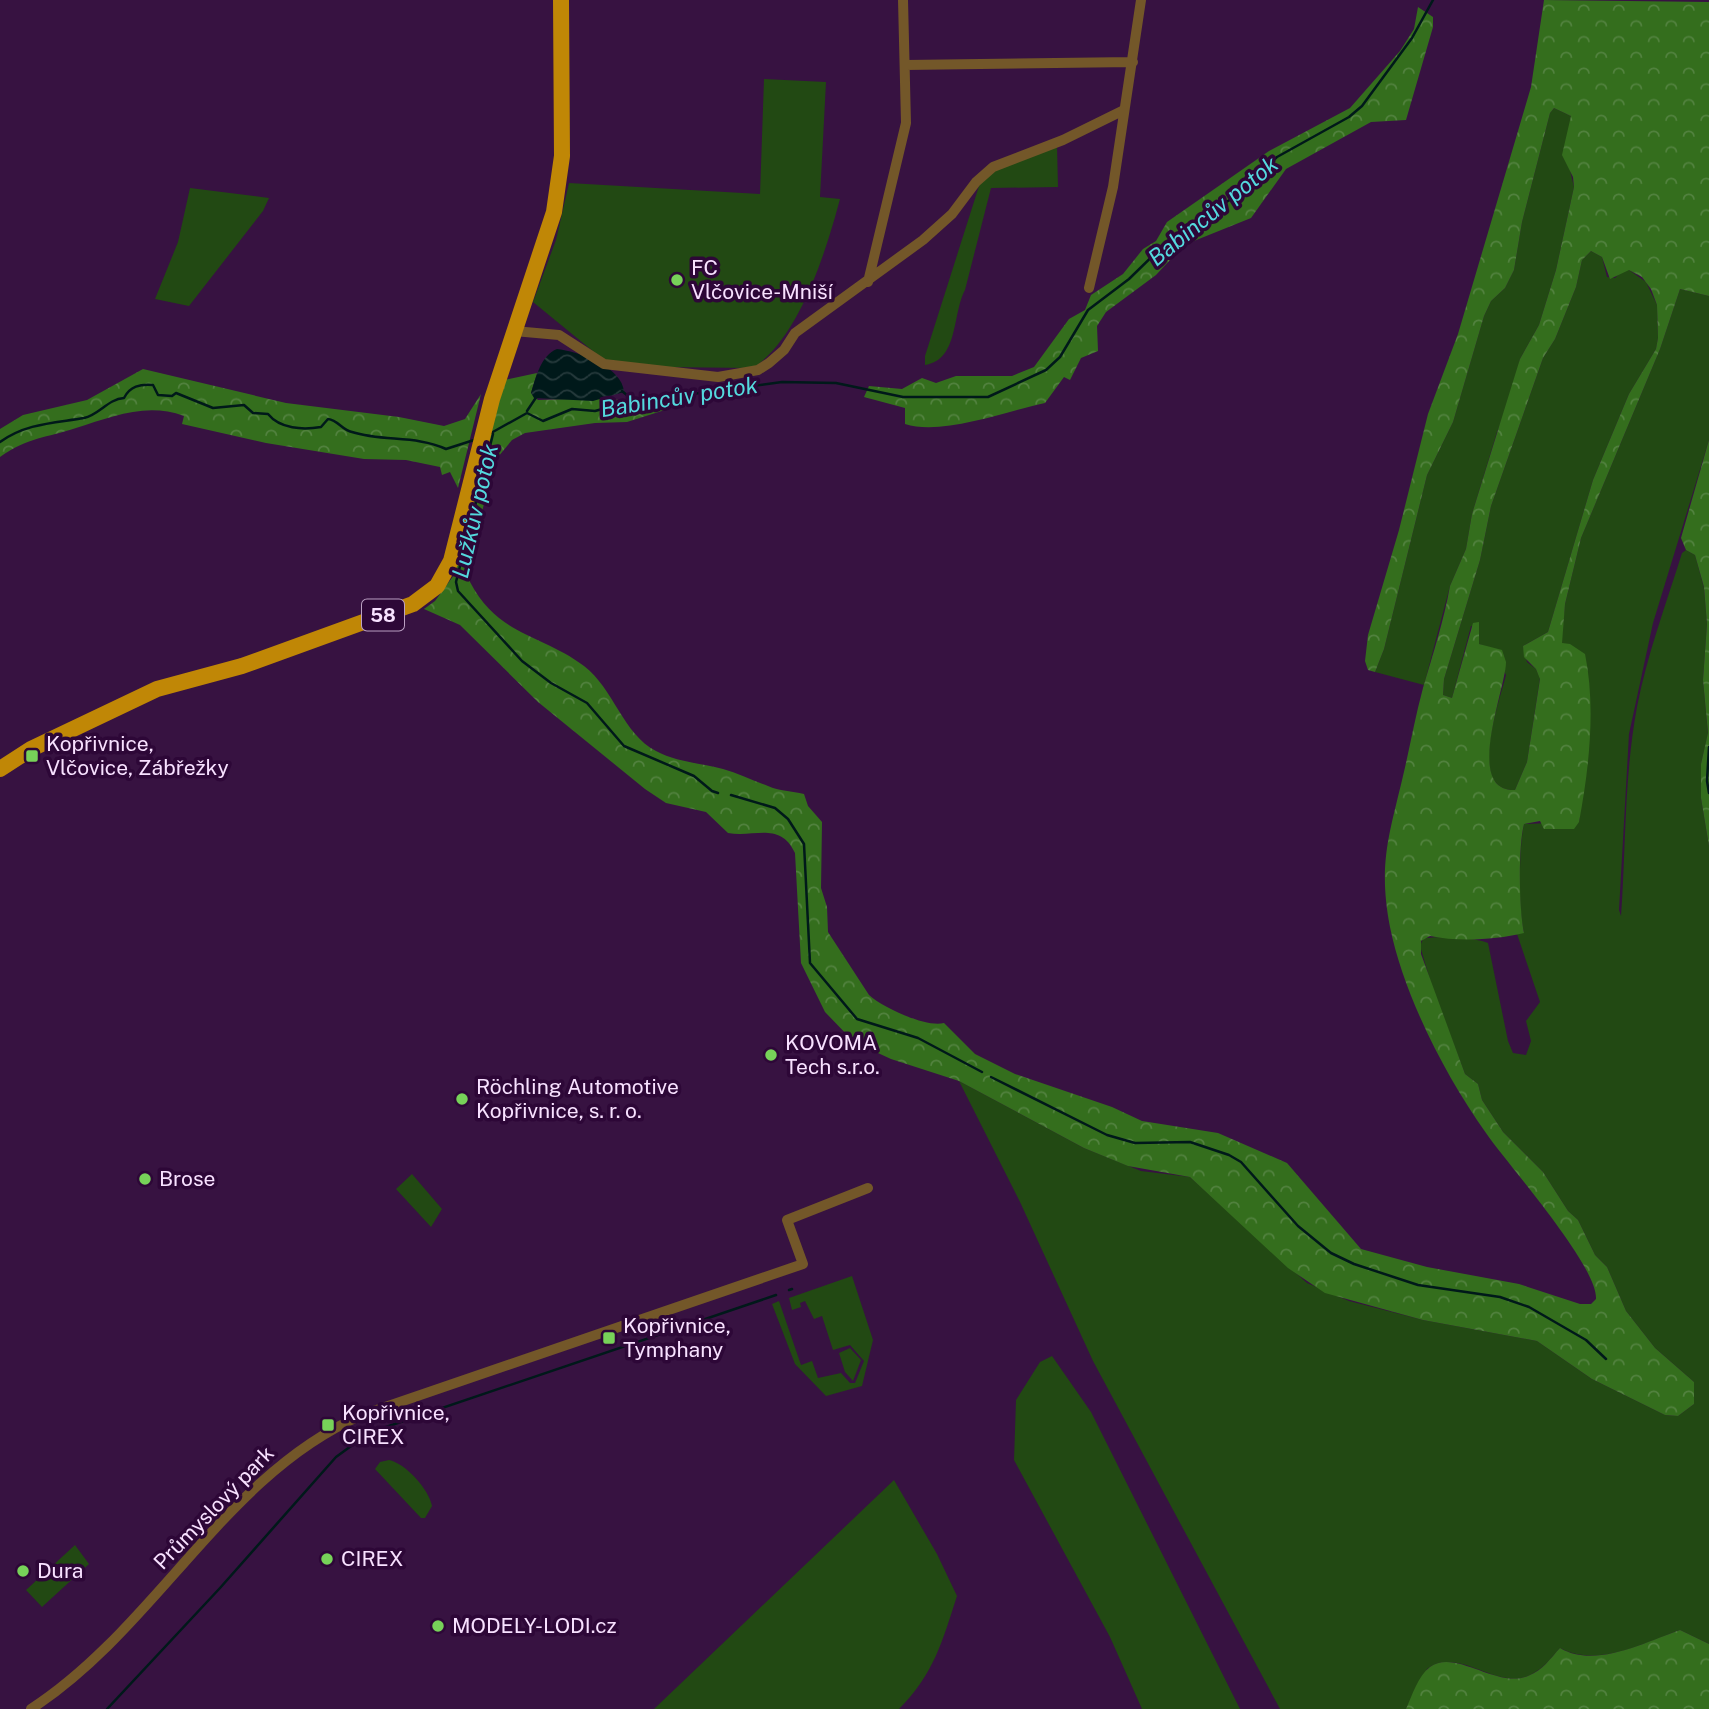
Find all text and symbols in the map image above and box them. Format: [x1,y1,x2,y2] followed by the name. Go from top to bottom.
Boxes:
[1142,150,1283,271] water label: Babincův potok
[691,255,834,304] place label: FC Vlčovice-Mniší
[669,272,685,288] marker: FC Vlčovice-Mniší
[598,371,760,422] water label: Babincův potok
[446,441,503,581] water label: Lužkův potok
[362,600,404,630] road number: 58
[46,731,229,780] place label: Kopřivnice, Vlčovice, Zábřežky
[24,748,40,764] marker: Kopřivnice, Vlčovice, Zábřežky
[785,1030,880,1079] place label: KOVOMA Tech s.r.o.
[763,1047,779,1063] marker: KOVOMA Tech s.r.o.
[476,1074,679,1123] place label: Röchling Automotive Kopřivnice, s. r. o.
[454,1091,470,1107] marker: Röchling Automotive Kopřivnice, s. r. o.
[159,1166,215,1191] place label: Brose
[137,1171,153,1187] marker: Brose
[623,1313,731,1362] place label: Kopřivnice, Tymphany
[601,1330,617,1346] marker: Kopřivnice, Tymphany
[342,1400,450,1449] place label: Kopřivnice, CIREX
[320,1417,336,1433] marker: Kopřivnice, CIREX
[148,1441,279,1575] street label: Průmyslový park
[341,1546,404,1571] place label: CIREX
[319,1551,335,1567] marker: CIREX
[37,1558,83,1583] place label: Dura
[15,1563,31,1579] marker: Dura
[452,1613,617,1638] place label: MODELY-LODI.cz
[430,1618,446,1634] marker: MODELY-LODI.cz

